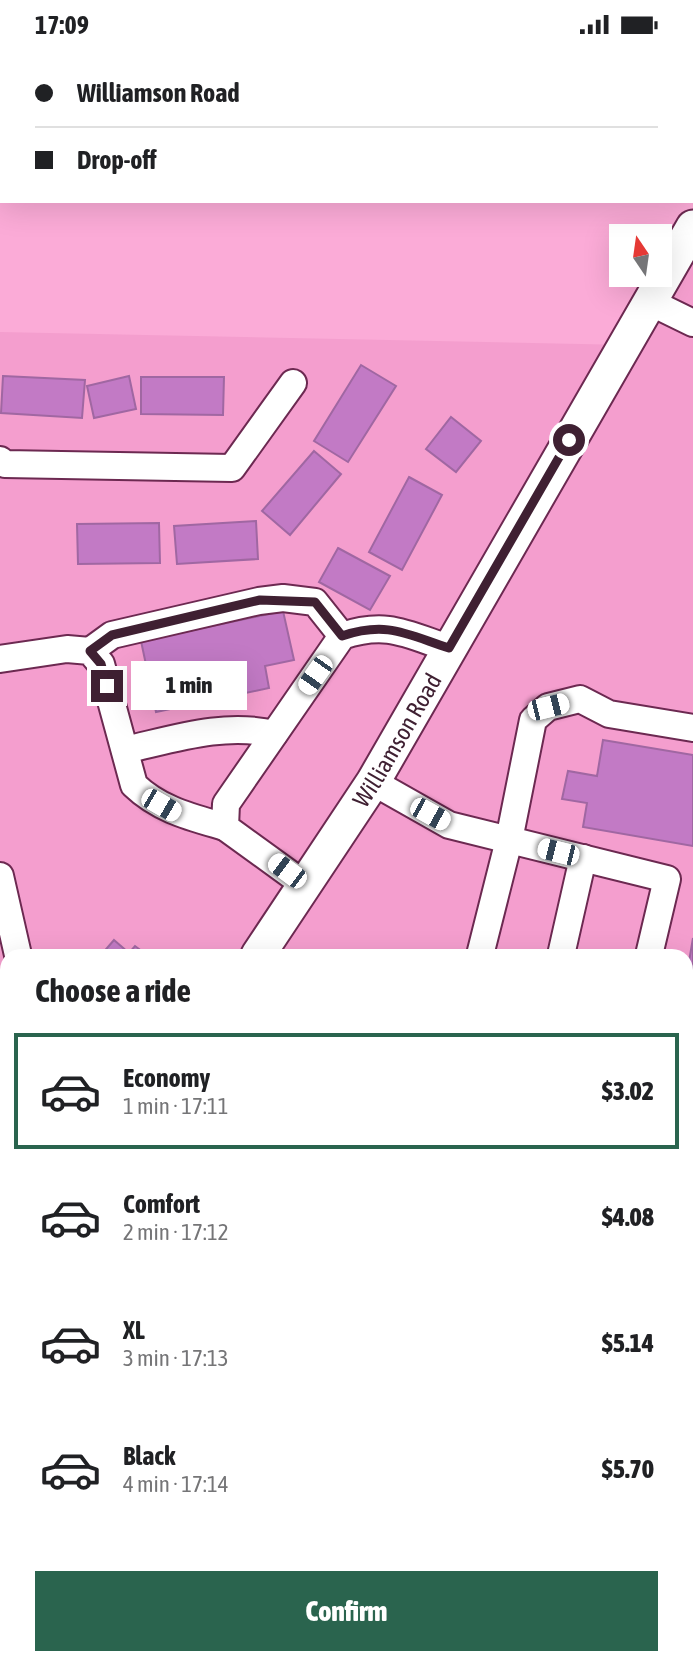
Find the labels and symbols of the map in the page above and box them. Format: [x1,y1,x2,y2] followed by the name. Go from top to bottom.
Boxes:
[609,224,672,287] north arrow
[553,424,585,456] route start
[295,652,336,698] car
[132,661,247,711] callout: 1 min
[347,668,446,812] street label: Williamson Road
[91,670,123,702] route end
[526,692,571,722] car
[138,785,185,825] car
[407,795,454,833] car
[536,837,581,867] car
[264,850,311,892] car

